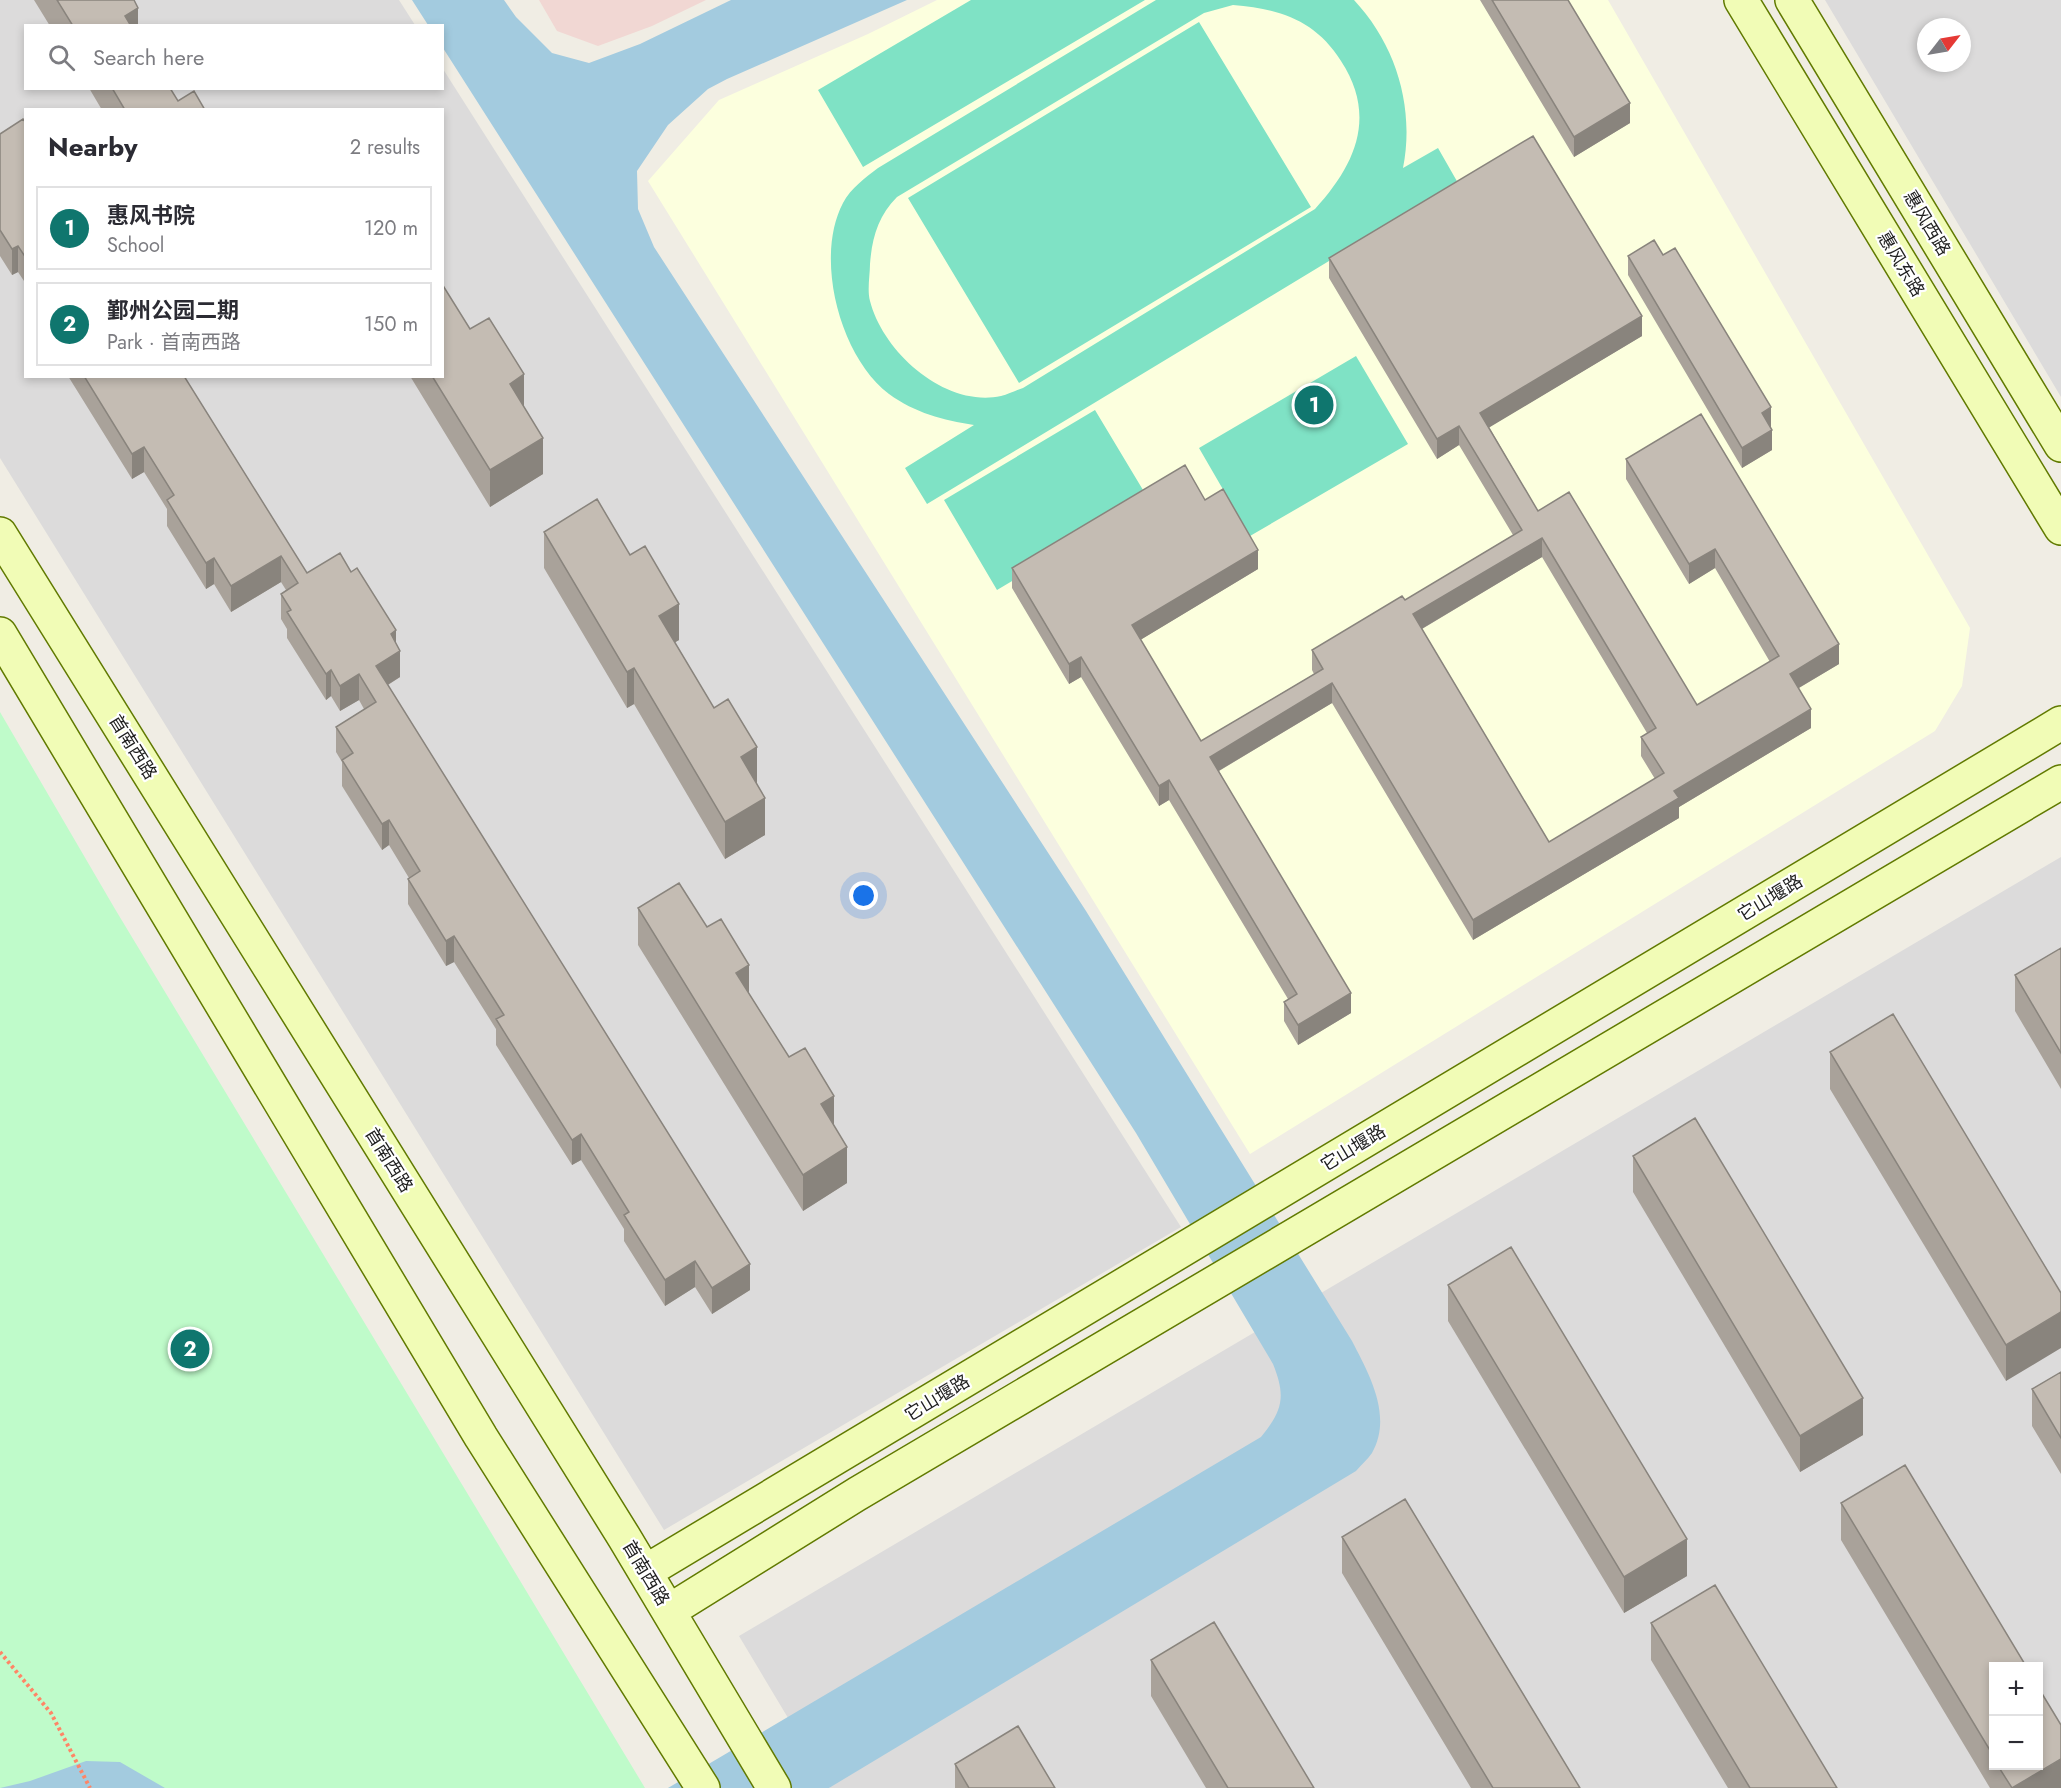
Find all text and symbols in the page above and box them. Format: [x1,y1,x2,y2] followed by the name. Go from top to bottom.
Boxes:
[1917,18,1971,72] north arrow
[24,24,444,90] search box
[45,41,78,74] icon: search
[93,41,204,73] text: Search here
[48,128,137,166] text: Nearby
[350,133,420,162] text: 2 results
[1897,185,1957,261] street label: 惠风西路
[107,199,195,231] text: 惠风书院
[64,214,75,243] text: 1
[364,214,418,243] text: 120 m
[1871,226,1931,302] street label: 惠风东路
[107,231,164,260] text: School
[107,294,239,326] text: 鄞州公园二期
[63,310,76,339] text: 2
[364,310,418,339] text: 150 m
[107,328,241,357] text: Park · 首南西路
[1294,382,1334,428] pin: 1
[103,710,163,784] street label: 首南西路
[1732,868,1808,928] street label: 它山堰路
[849,881,878,910] your location
[1315,1118,1391,1178] street label: 它山堰路
[359,1123,419,1197] street label: 首南西路
[170,1326,210,1372] pin: 2
[899,1368,975,1428] street label: 它山堰路
[616,1535,676,1611] street label: 首南西路
[1989,1662,2043,1770] map controls
[1989,1662,2043,1716] button: +
[1989,1716,2043,1770] button: −

